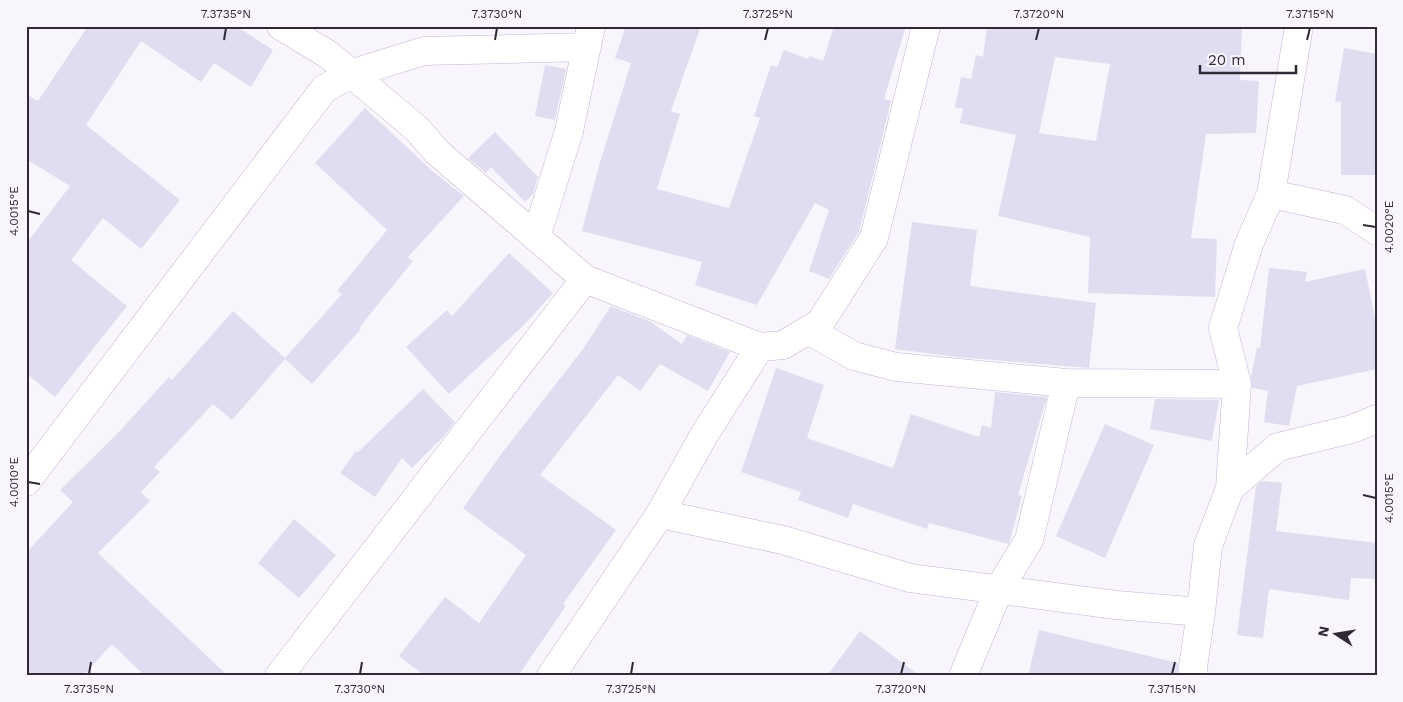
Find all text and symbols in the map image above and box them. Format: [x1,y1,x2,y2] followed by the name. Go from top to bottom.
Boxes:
[201,7,251,21] text: 7.3735°N
[472,7,522,21] text: 7.3730°N
[743,7,793,21] text: 7.3725°N
[1014,7,1064,21] text: 7.3720°N
[1286,7,1334,21] text: 7.3715°N
[1200,42,1297,74] scale bar
[1208,51,1246,69] text: 20 m
[7,186,21,236] text: 4.0015°E
[1382,200,1396,253] text: 4.0020°E
[7,456,21,507] text: 4.0010°E
[1382,473,1396,523] text: 4.0015°E
[1310,610,1360,660] north arrow
[1314,625,1332,638] text: N
[64,682,114,696] text: 7.3735°N
[335,682,385,696] text: 7.3730°N
[606,682,656,696] text: 7.3725°N
[876,682,926,696] text: 7.3720°N
[1148,682,1196,696] text: 7.3715°N

